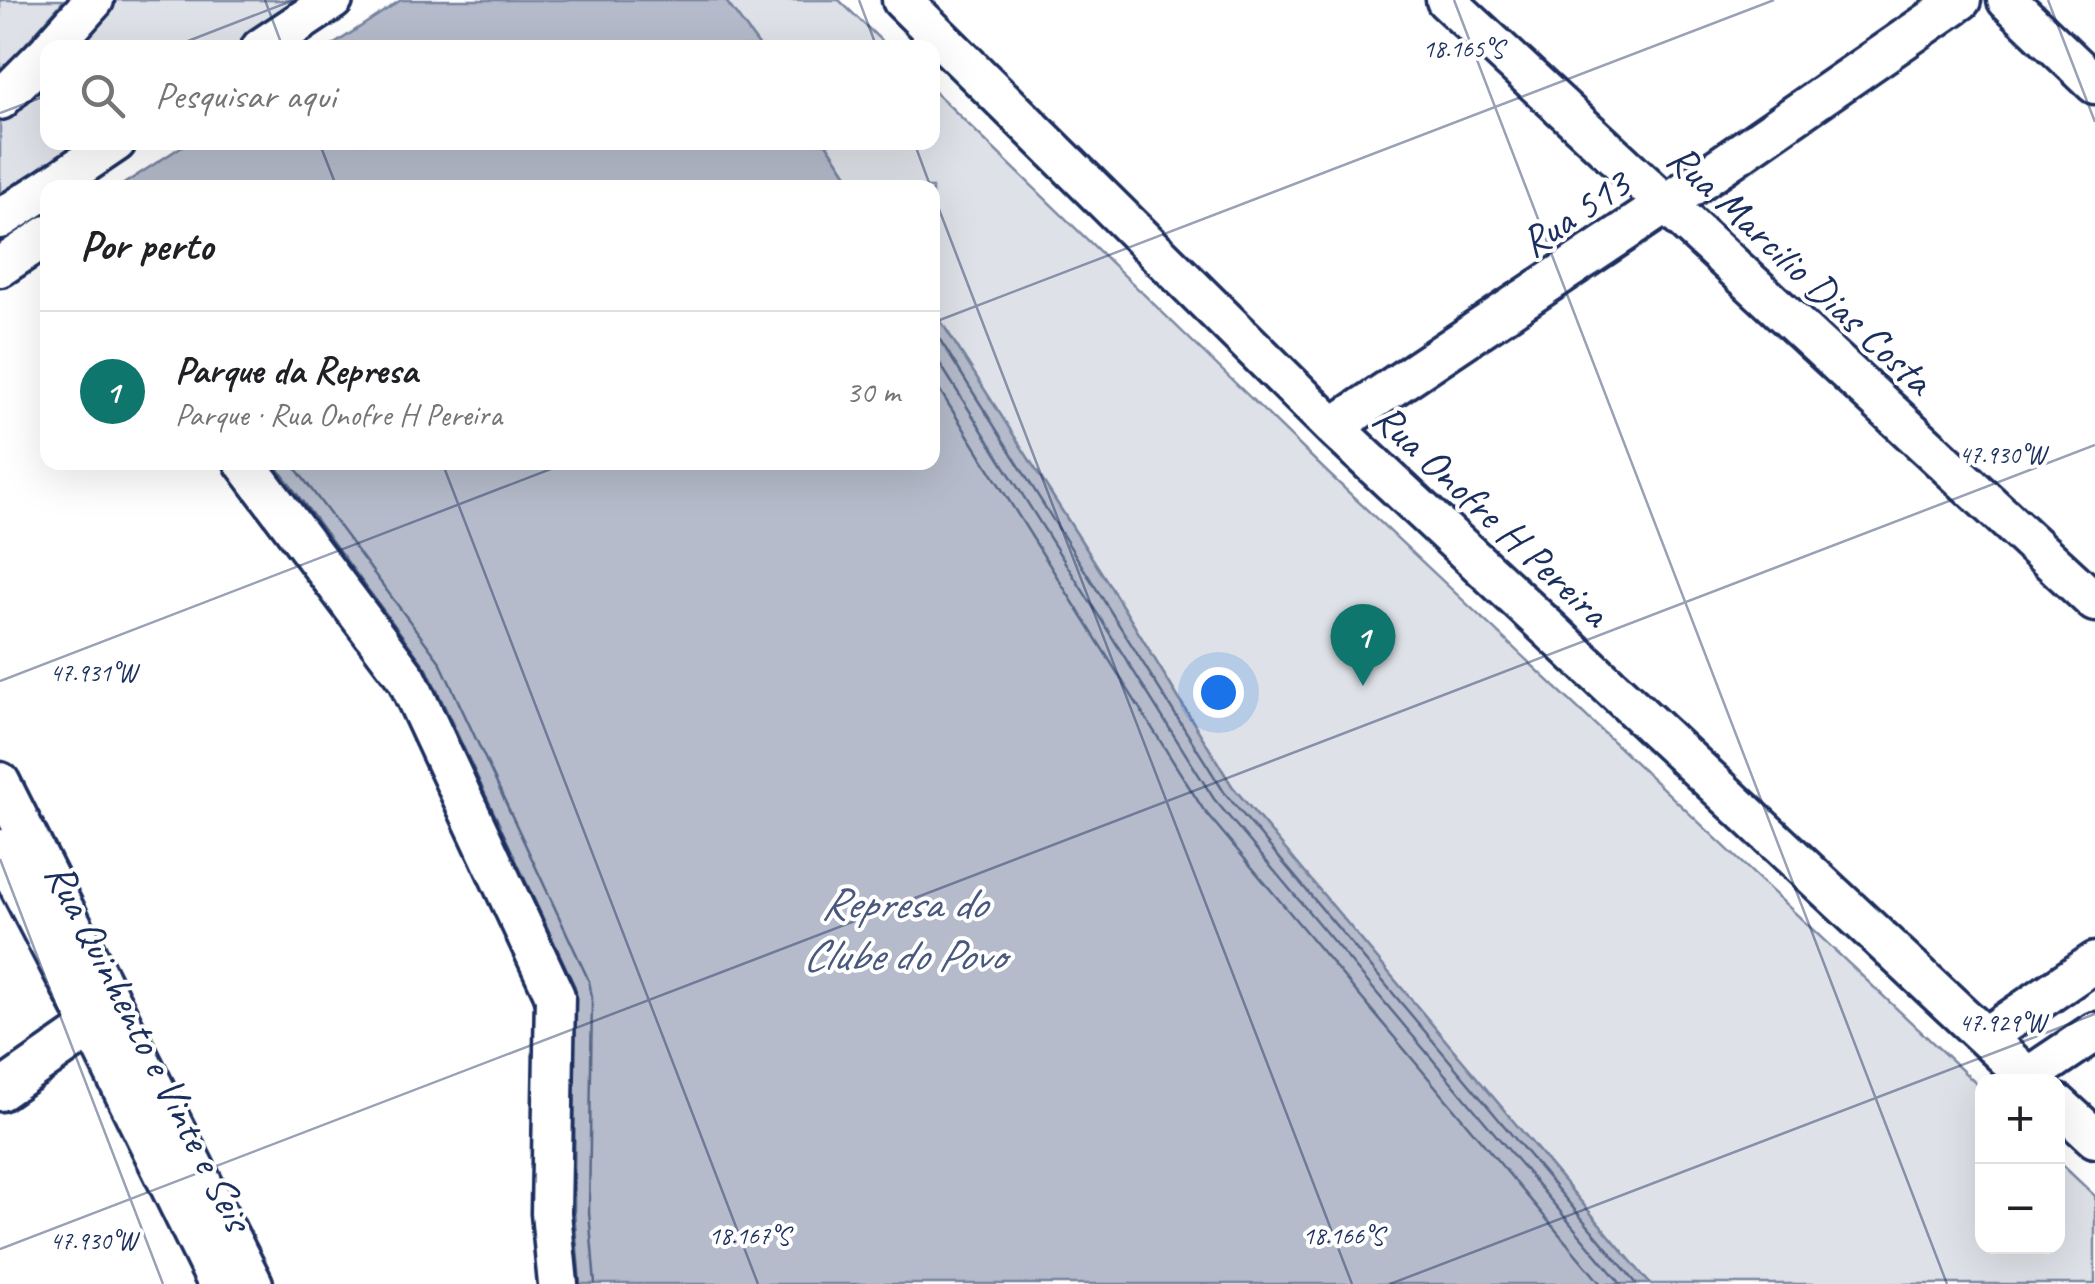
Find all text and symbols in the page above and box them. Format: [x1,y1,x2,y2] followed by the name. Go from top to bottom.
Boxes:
[1423,33,1508,65] text: 18.165°S
[40,40,940,150] search box
[75,68,130,123] icon: search
[155,72,336,119] text: Pesquisar aqui
[1656,132,1946,408] street label: Rua Marcilio Dias Costa
[1510,156,1642,269] street label: Rua 513
[80,219,213,272] text: Por perto
[175,347,418,394] text: Parque da Represa
[105,371,120,412] text: 1
[846,371,900,412] text: 30 m
[1362,392,1623,640] street label: Rua Onofre H Pereira
[175,394,502,435] text: Parque · Rua Onofre H Pereira
[1959,439,2049,471] text: 47.930°W
[1330,604,1396,686] pin: 1
[50,657,140,689] text: 47.931°W
[1193,667,1244,718] your location
[33,854,266,1243] street label: Rua Quinhento e Vinte e Seis
[802,875,1012,984] water label: Represa do Clube do Povo
[1959,1007,2049,1039] text: 47.929°W
[1975,1074,2065,1254] map controls
[1975,1074,2065,1164] button: +
[1975,1164,2065,1254] button: −
[709,1220,794,1252] text: 18.167°S
[1303,1220,1388,1252] text: 18.166°S
[50,1225,140,1257] text: 47.930°W

